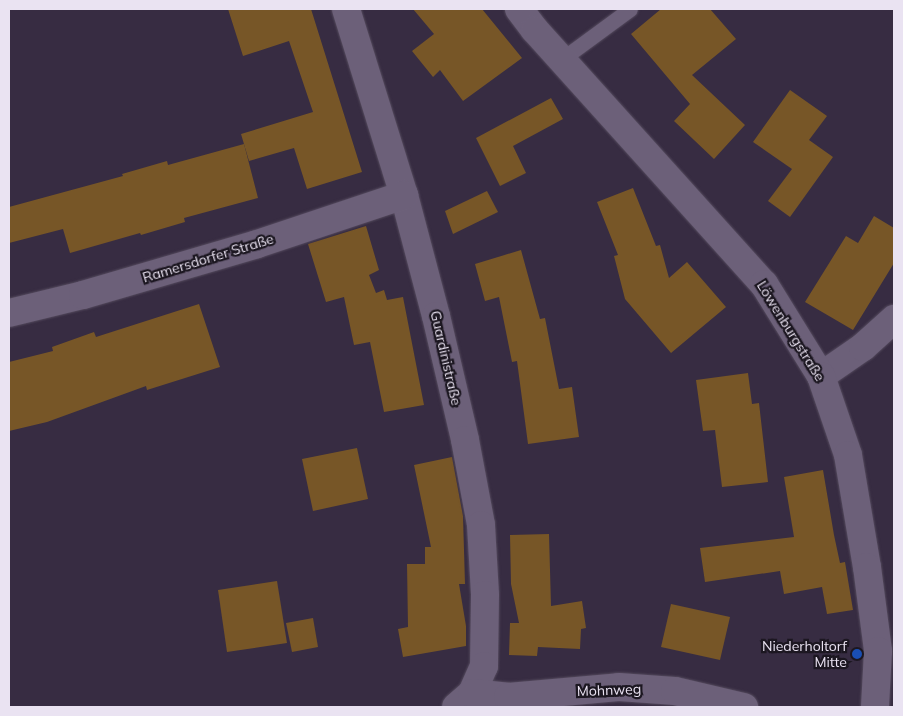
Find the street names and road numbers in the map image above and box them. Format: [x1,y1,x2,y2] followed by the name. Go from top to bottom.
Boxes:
[140,230,276,286] street label: Ramersdorfer Straße
[753,278,829,384] street label: Löwenburgstraße
[427,309,465,407] street label: Guardinistraße
[576,680,642,700] street label: Mohnweg

